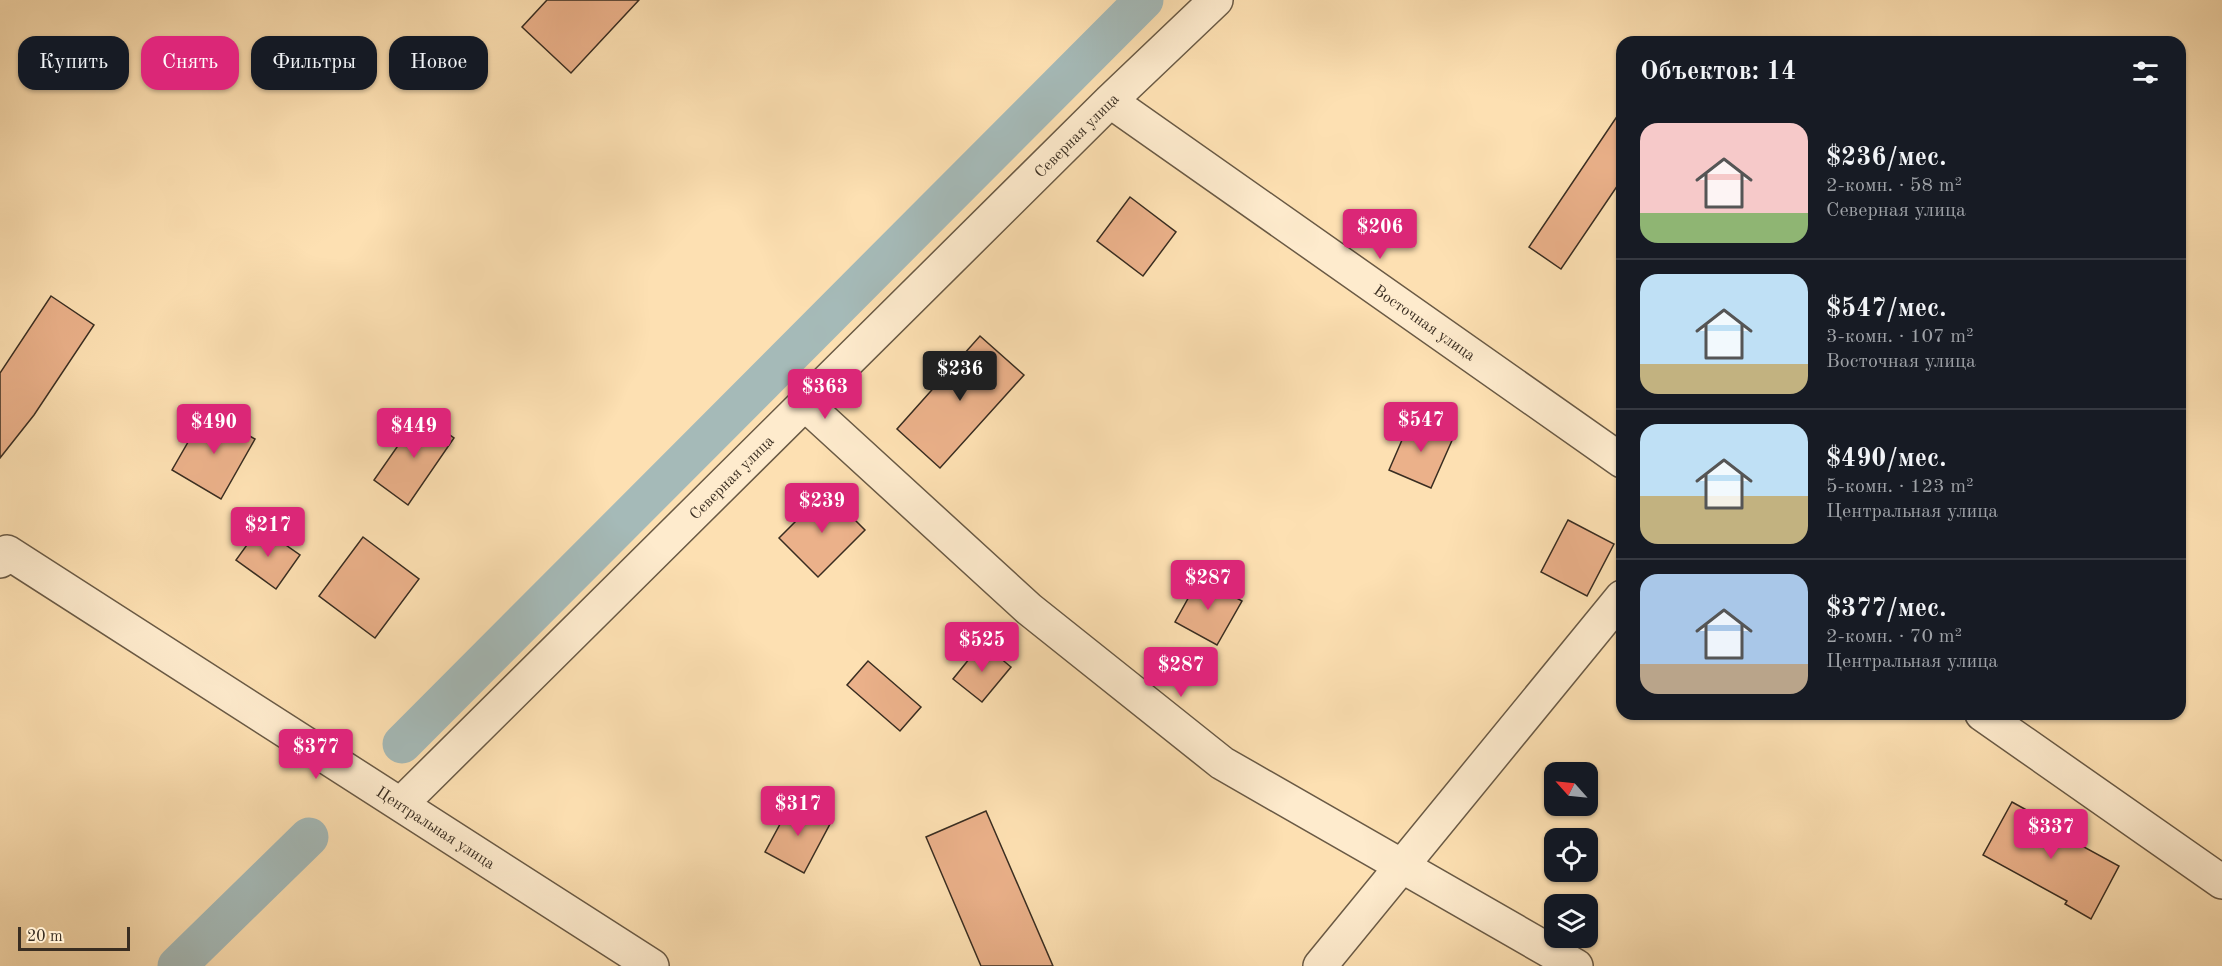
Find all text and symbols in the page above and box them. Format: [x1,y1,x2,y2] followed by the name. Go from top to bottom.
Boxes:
[18,36,129,90] chip: Купить
[141,36,239,90] chip: Снять
[251,36,377,90] chip: Фильтры
[389,36,488,90] chip: Новое
[2129,56,2162,89] icon: filters
[1640,59,1796,85] text: Объектов: 14
[1032,91,1123,182] street label: Северная улица
[1826,145,1946,171] text: $236/мес.
[1688,147,1760,219] icon: home
[1826,176,1962,196] text: 2-комн. · 58 m²
[1826,201,1966,221] text: Северная улица
[1344,209,1416,260] pin: $206
[1357,218,1403,238] text: $206
[1370,283,1478,365] street label: Восточная улица
[1826,296,1946,322] text: $547/мес.
[1688,298,1760,370] icon: home
[1826,327,1974,347] text: 3-комн. · 107 m²
[924,351,996,402] pin: $236
[1826,352,1976,372] text: Восточная улица
[937,360,983,380] text: $236
[789,369,861,420] pin: $363
[802,378,848,398] text: $363
[1385,402,1457,453] pin: $547
[178,404,250,455] pin: $490
[378,408,450,459] pin: $449
[1398,411,1444,431] text: $547
[191,413,237,433] text: $490
[391,417,437,437] text: $449
[687,433,778,524] street label: Северная улица
[1826,446,1946,472] text: $490/мес.
[1688,448,1760,520] icon: home
[1826,477,1974,497] text: 5-комн. · 123 m²
[786,483,858,534] pin: $239
[799,492,845,512] text: $239
[1826,502,1998,522] text: Центральная улица
[232,507,304,558] pin: $217
[245,516,291,536] text: $217
[1172,560,1244,611] pin: $287
[1185,569,1231,589] text: $287
[1826,596,1946,622] text: $377/мес.
[1688,598,1760,670] icon: home
[946,622,1018,673] pin: $525
[1826,627,1962,647] text: 2-комн. · 70 m²
[959,631,1005,651] text: $525
[1145,647,1217,698] pin: $287
[1826,652,1998,672] text: Центральная улица
[1158,656,1204,676] text: $287
[280,729,352,780] pin: $377
[293,738,339,758] text: $377
[1544,762,1598,816] north arrow
[1544,762,1598,948] map controls
[373,784,497,873] street label: Центральная улица
[762,786,834,837] pin: $317
[775,795,821,815] text: $317
[2015,809,2087,860] pin: $337
[2028,818,2074,838] text: $337
[1544,828,1598,882] button: locate
[1544,894,1598,948] button: layers
[18,924,130,952] scale bar
[27,929,63,945] text: 20 m

